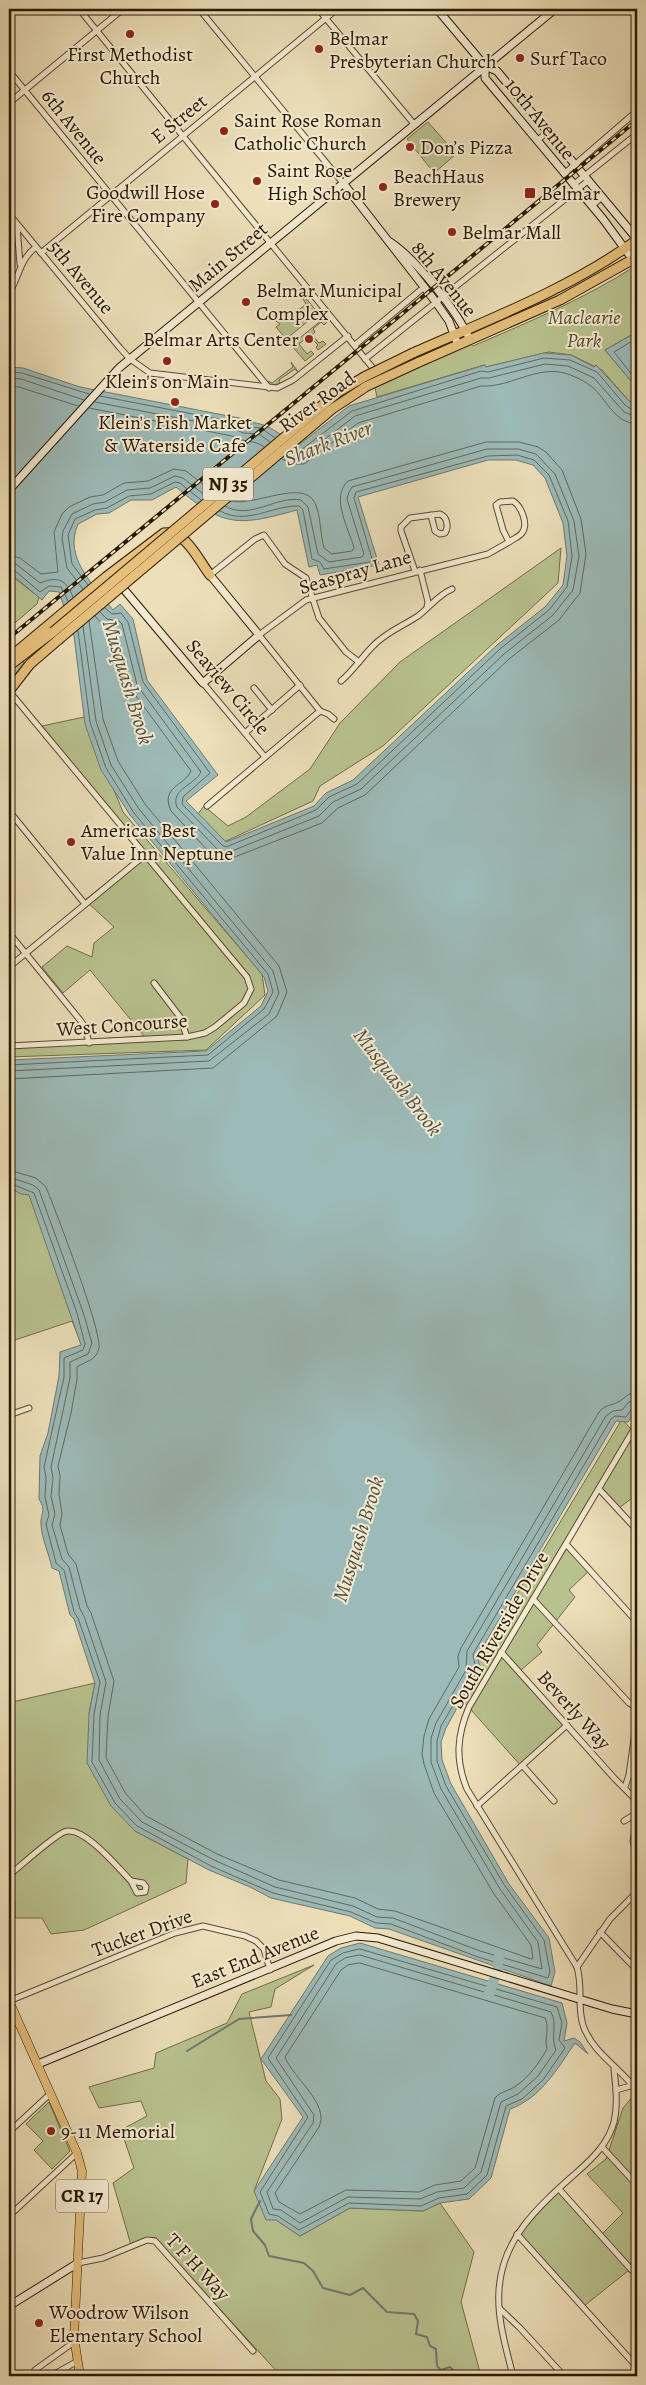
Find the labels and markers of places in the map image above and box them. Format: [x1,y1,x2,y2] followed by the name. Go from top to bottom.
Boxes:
[329,25,497,75] place label: Belmar Presbyterian Church
[124,28,136,40] marker: First Methodist Church
[67,41,193,91] place label: First Methodist Church
[313,43,325,55] marker: Belmar Presbyterian Church
[530,45,607,72] place label: Surf Taco
[514,52,526,64] marker: Surf Taco
[234,107,382,157] place label: Saint Rose Roman Catholic Church
[218,125,230,137] marker: Saint Rose Roman Catholic Church
[420,134,514,161] place label: Don’s Pizza
[404,141,416,153] marker: Don’s Pizza
[267,157,366,207] place label: Saint Rose High School
[393,163,485,213] place label: BeachHaus Brewery
[251,175,263,187] marker: Saint Rose High School
[86,179,206,229] place label: Goodwill Hose Fire Company
[541,180,601,207] place label: Belmar
[377,181,389,193] marker: BeachHaus Brewery
[523,186,537,200] marker: Belmar
[209,198,221,210] marker: Goodwill Hose Fire Company
[462,219,561,246] place label: Belmar Mall
[446,226,458,238] marker: Belmar Mall
[256,277,402,327] place label: Belmar Municipal Complex
[240,296,252,308] marker: Belmar Municipal Complex
[143,326,299,353] place label: Belmar Arts Center
[303,333,315,345] marker: Belmar Arts Center
[161,355,173,367] marker: Klein's on Main
[105,368,229,395] place label: Klein's on Main
[169,396,181,408] marker: Klein's Fish Market & Waterside Cafe
[98,409,252,459] place label: Klein's Fish Market & Waterside Cafe
[80,817,233,867] place label: Americas Best Value Inn Neptune
[65,836,77,848] marker: Americas Best Value Inn Neptune
[61,2118,175,2145] place label: 9-11 Memorial
[45,2125,57,2137] marker: 9-11 Memorial
[48,2299,202,2349] place label: Woodrow Wilson Elementary School
[33,2317,45,2329] marker: Woodrow Wilson Elementary School

